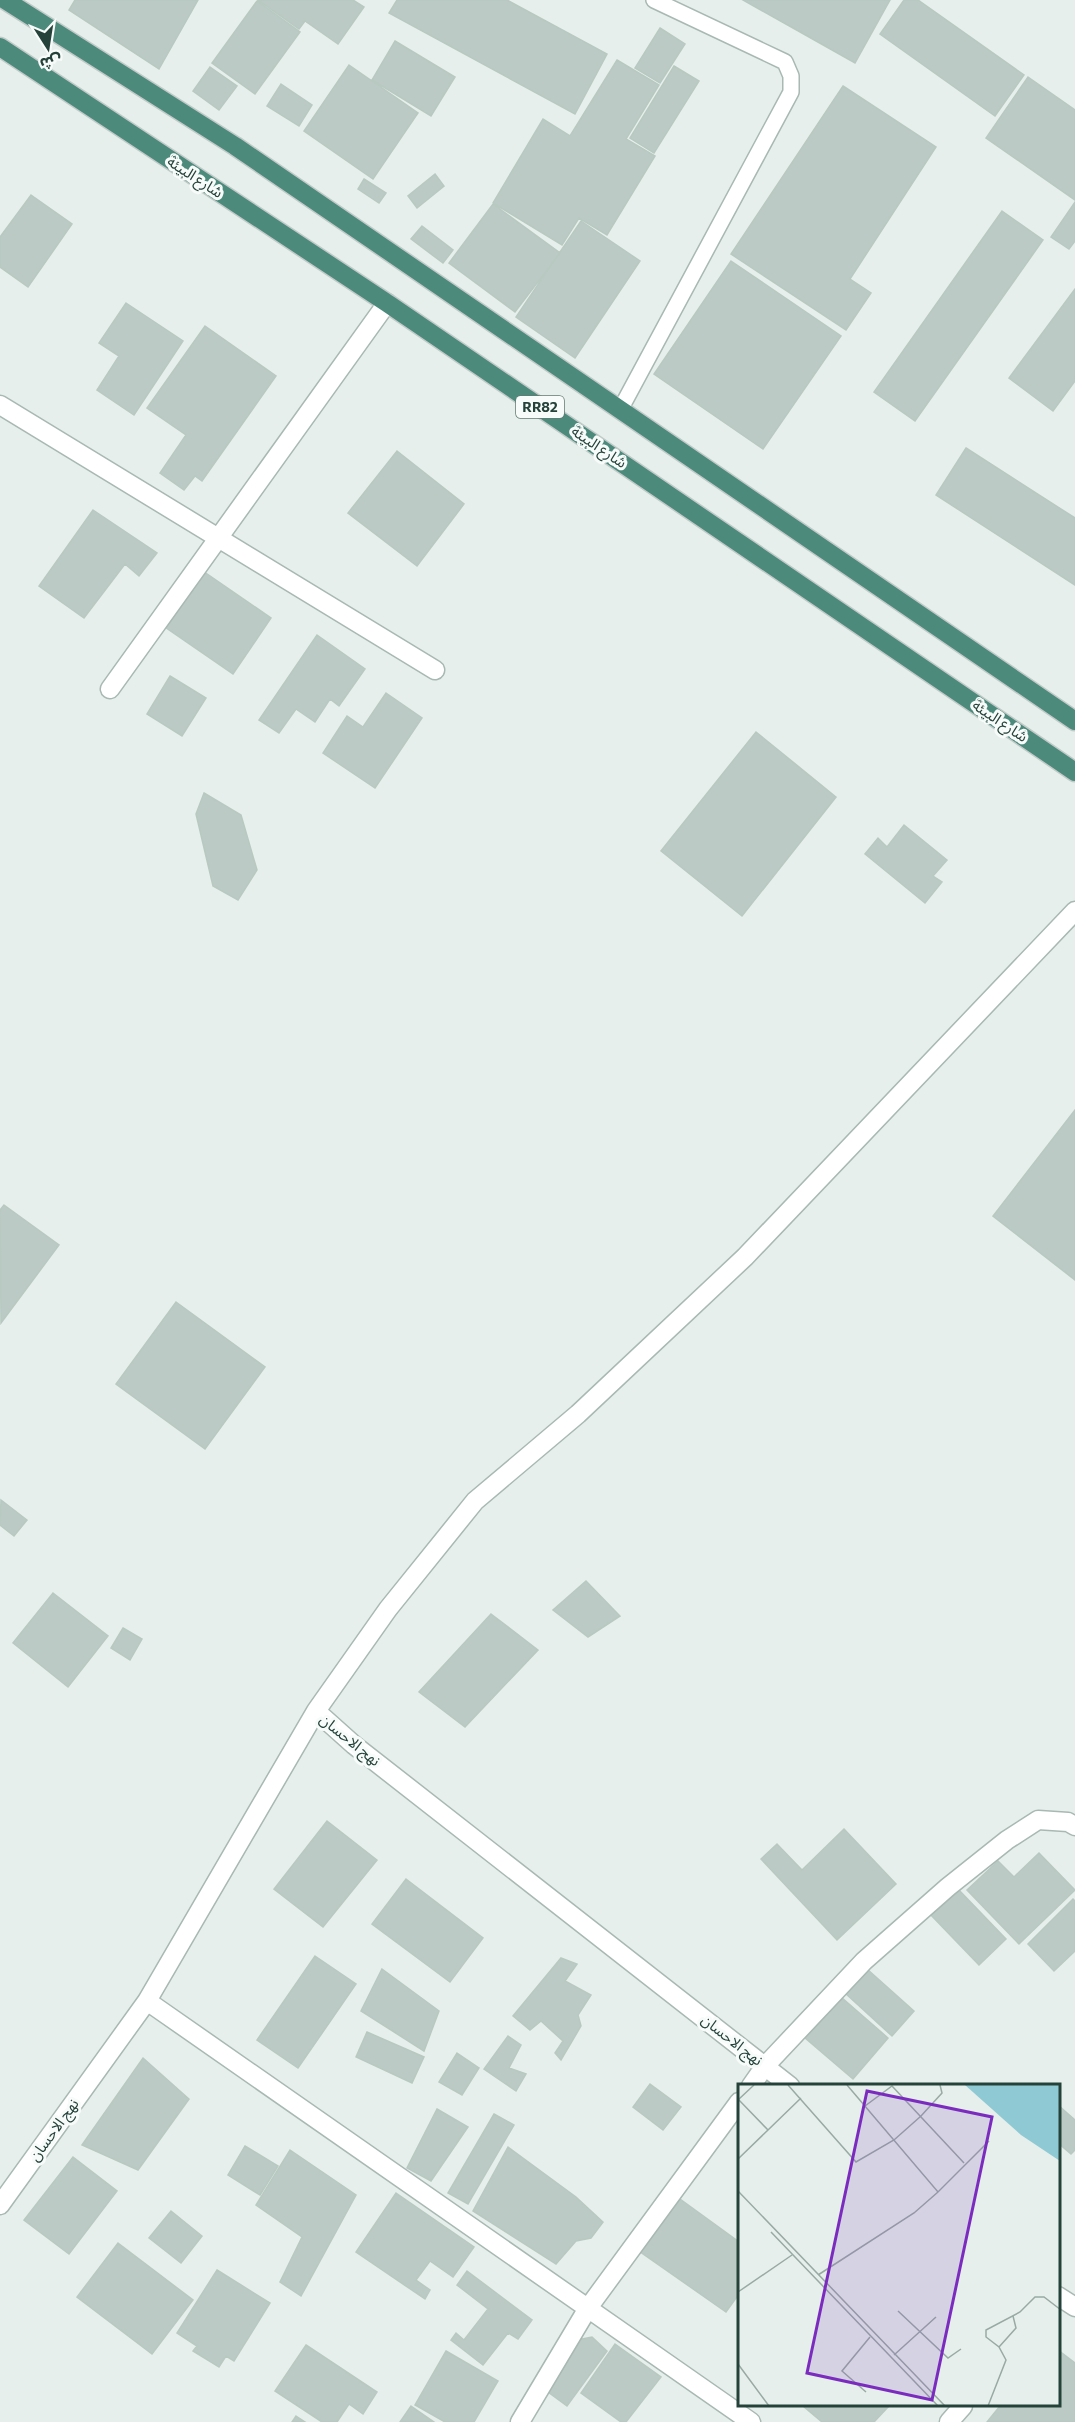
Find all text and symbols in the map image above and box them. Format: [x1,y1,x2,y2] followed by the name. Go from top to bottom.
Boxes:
[18,18,78,78] north arrow
[38,51,64,75] text: ش
[162,152,227,204] street label: شارع البيئة
[516,396,564,418] road number: RR82
[566,421,631,475] street label: شارع البيئة
[967,695,1032,749] street label: شارع البيئة
[314,1709,385,1772] street label: نهج الاحسان
[696,2010,767,2072] street label: نهج الاحسان
[738,2084,1060,2407] inset map
[25,2095,85,2166] street label: نهج الاحسان

